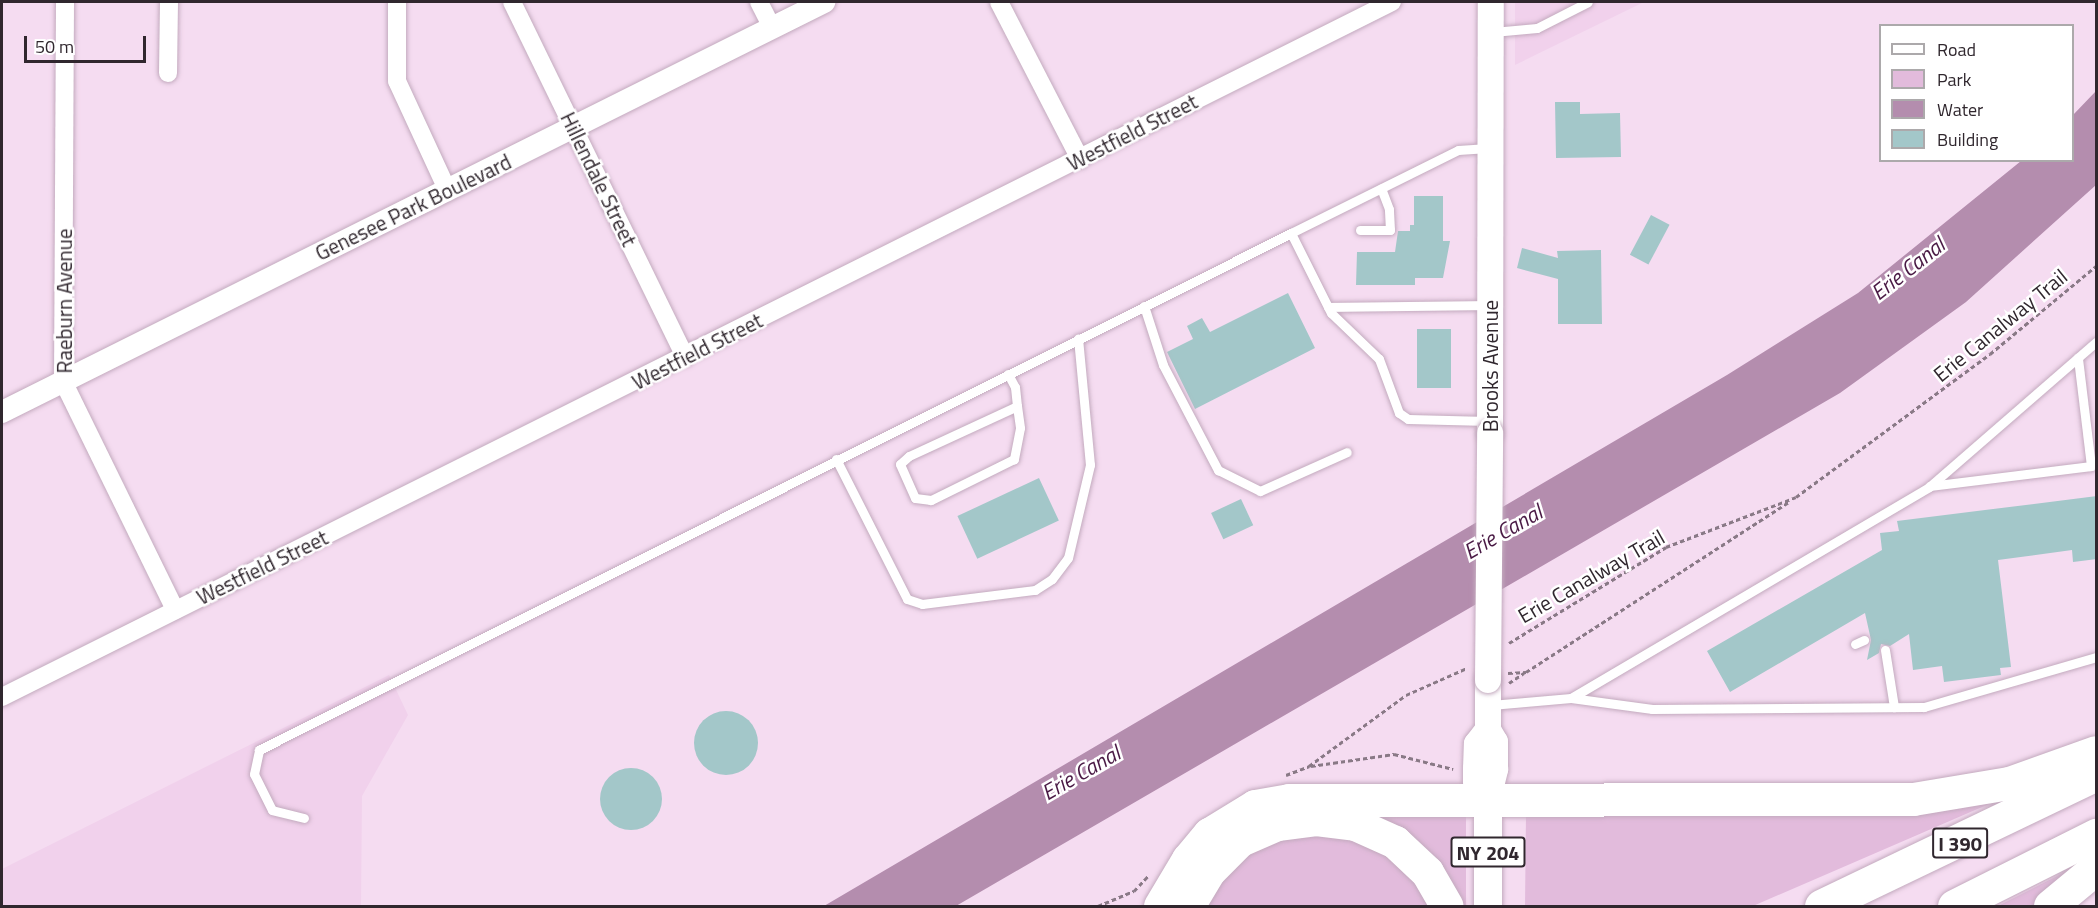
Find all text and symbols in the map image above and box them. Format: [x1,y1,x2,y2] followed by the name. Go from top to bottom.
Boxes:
[27,24,148,62] scale bar
[1879,24,2074,162] legend
[35,33,74,60] text: 50 m
[1937,36,1976,63] text: Road
[1937,66,1971,93] text: Park
[1063,88,1201,176] street label: Westfield Street
[1937,96,1983,123] text: Water
[556,108,642,250] street label: Hillendale Street
[1937,126,1998,153] text: Building
[311,149,515,265] street label: Genesee Park Boulevard
[51,228,77,374] street label: Raeburn Avenue
[1866,232,1950,306] water label: Erie Canal
[1928,263,2072,387] street label: Erie Canalway Trail
[1477,300,1503,432] street label: Brooks Avenue
[628,307,766,395] street label: Westfield Street
[1459,499,1547,565] water label: Erie Canal
[192,524,332,610] street label: Westfield Street
[1513,524,1669,628] street label: Erie Canalway Trail
[1037,740,1125,806] water label: Erie Canal
[1932,826,1988,860] road number: I 390
[1450,835,1526,869] road number: NY 204

